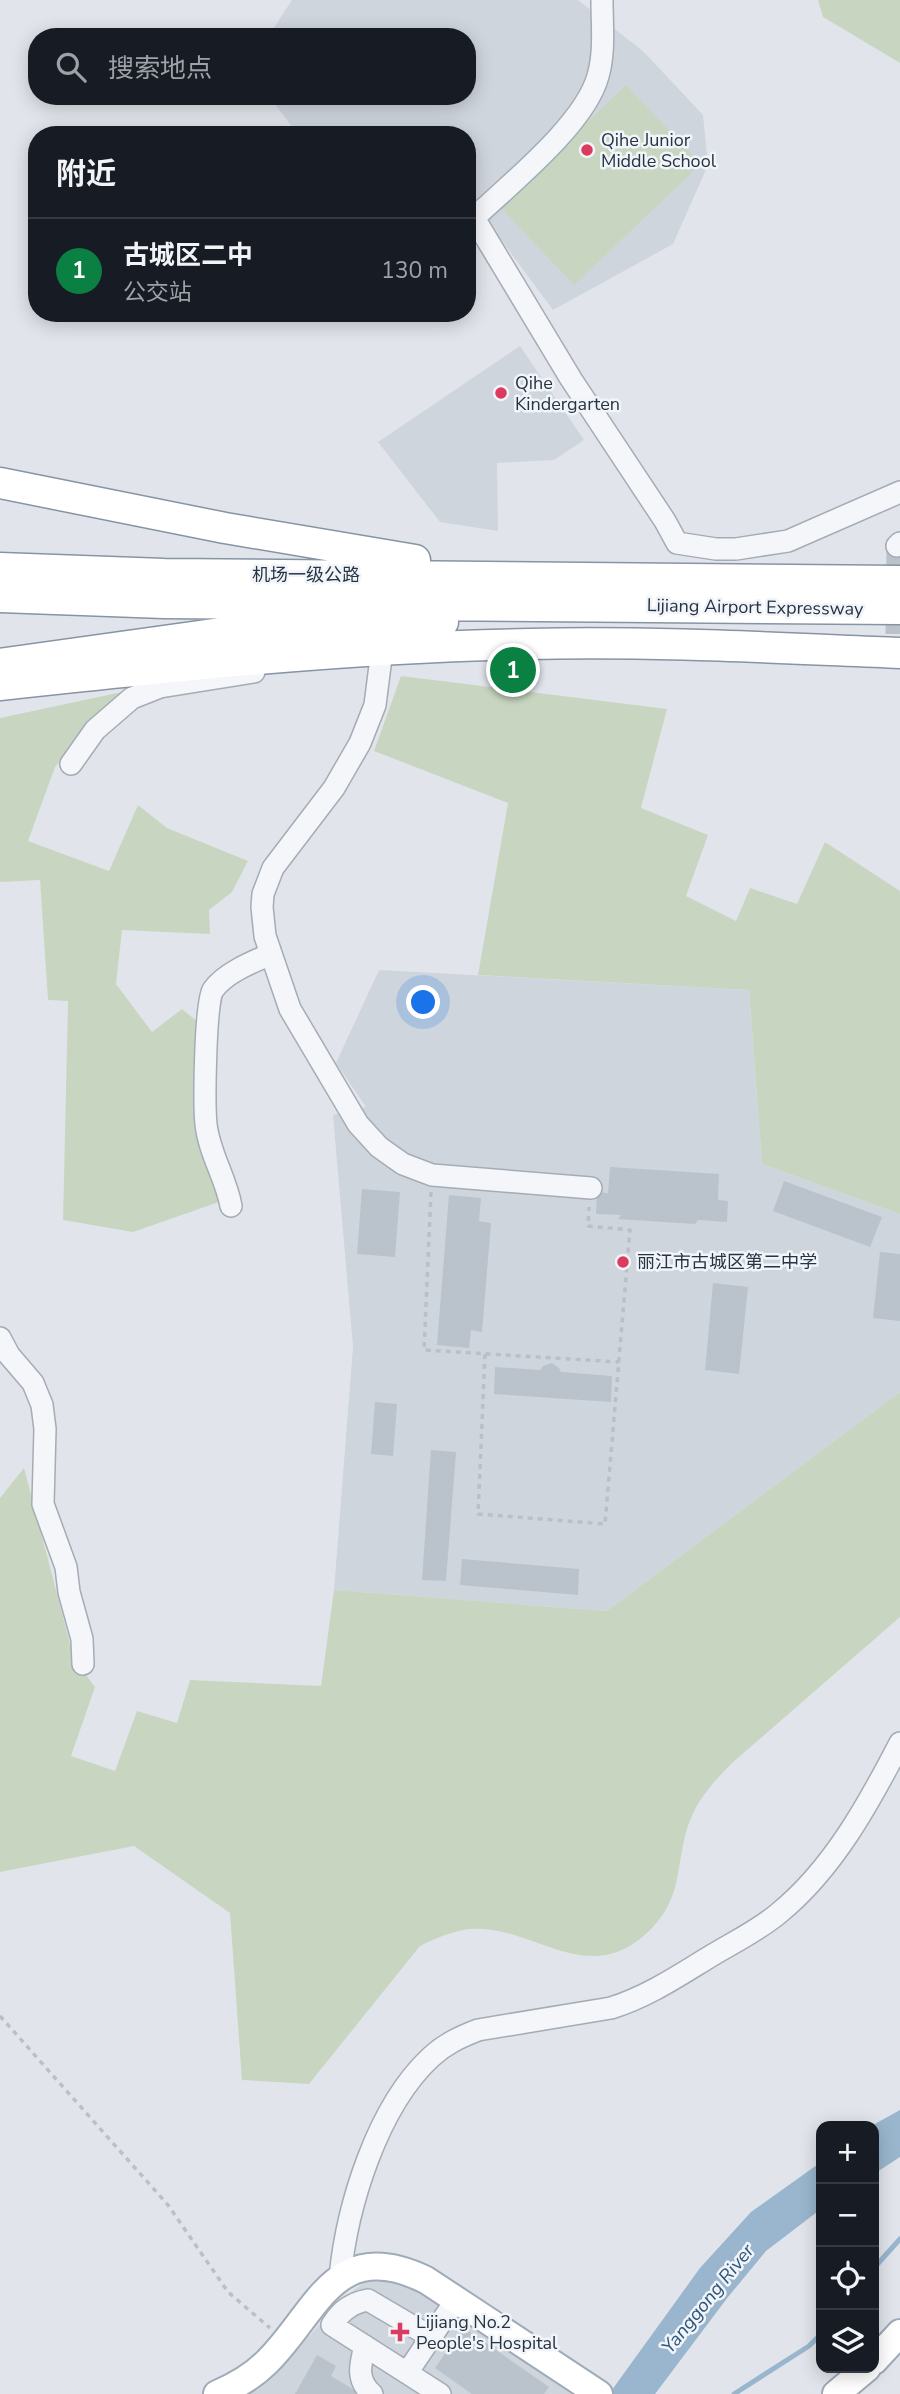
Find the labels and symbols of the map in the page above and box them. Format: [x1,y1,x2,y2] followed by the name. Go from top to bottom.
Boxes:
[601,128,717,173] place label: Qihe Junior Middle School
[579,142,595,158] marker: Qihe Junior Middle School
[515,371,620,416] place label: Qihe Kindergarten
[493,385,509,401] marker: Qihe Kindergarten
[252,563,360,587] street label: 机场一级公路
[647,593,864,621] street label: Lijiang Airport Expressway
[490,644,536,696] pin: 1
[406,985,440,1019] your location
[637,1250,817,1274] place label: 丽江市古城区第二中学
[615,1254,631,1270] marker: 丽江市古城区第二中学
[656,2238,761,2359] water label: Yanggong River
[416,2310,558,2355] place label: Lijiang No.2 People's Hospital
[390,2322,410,2342] marker: Lijiang No.2 People's Hospital

